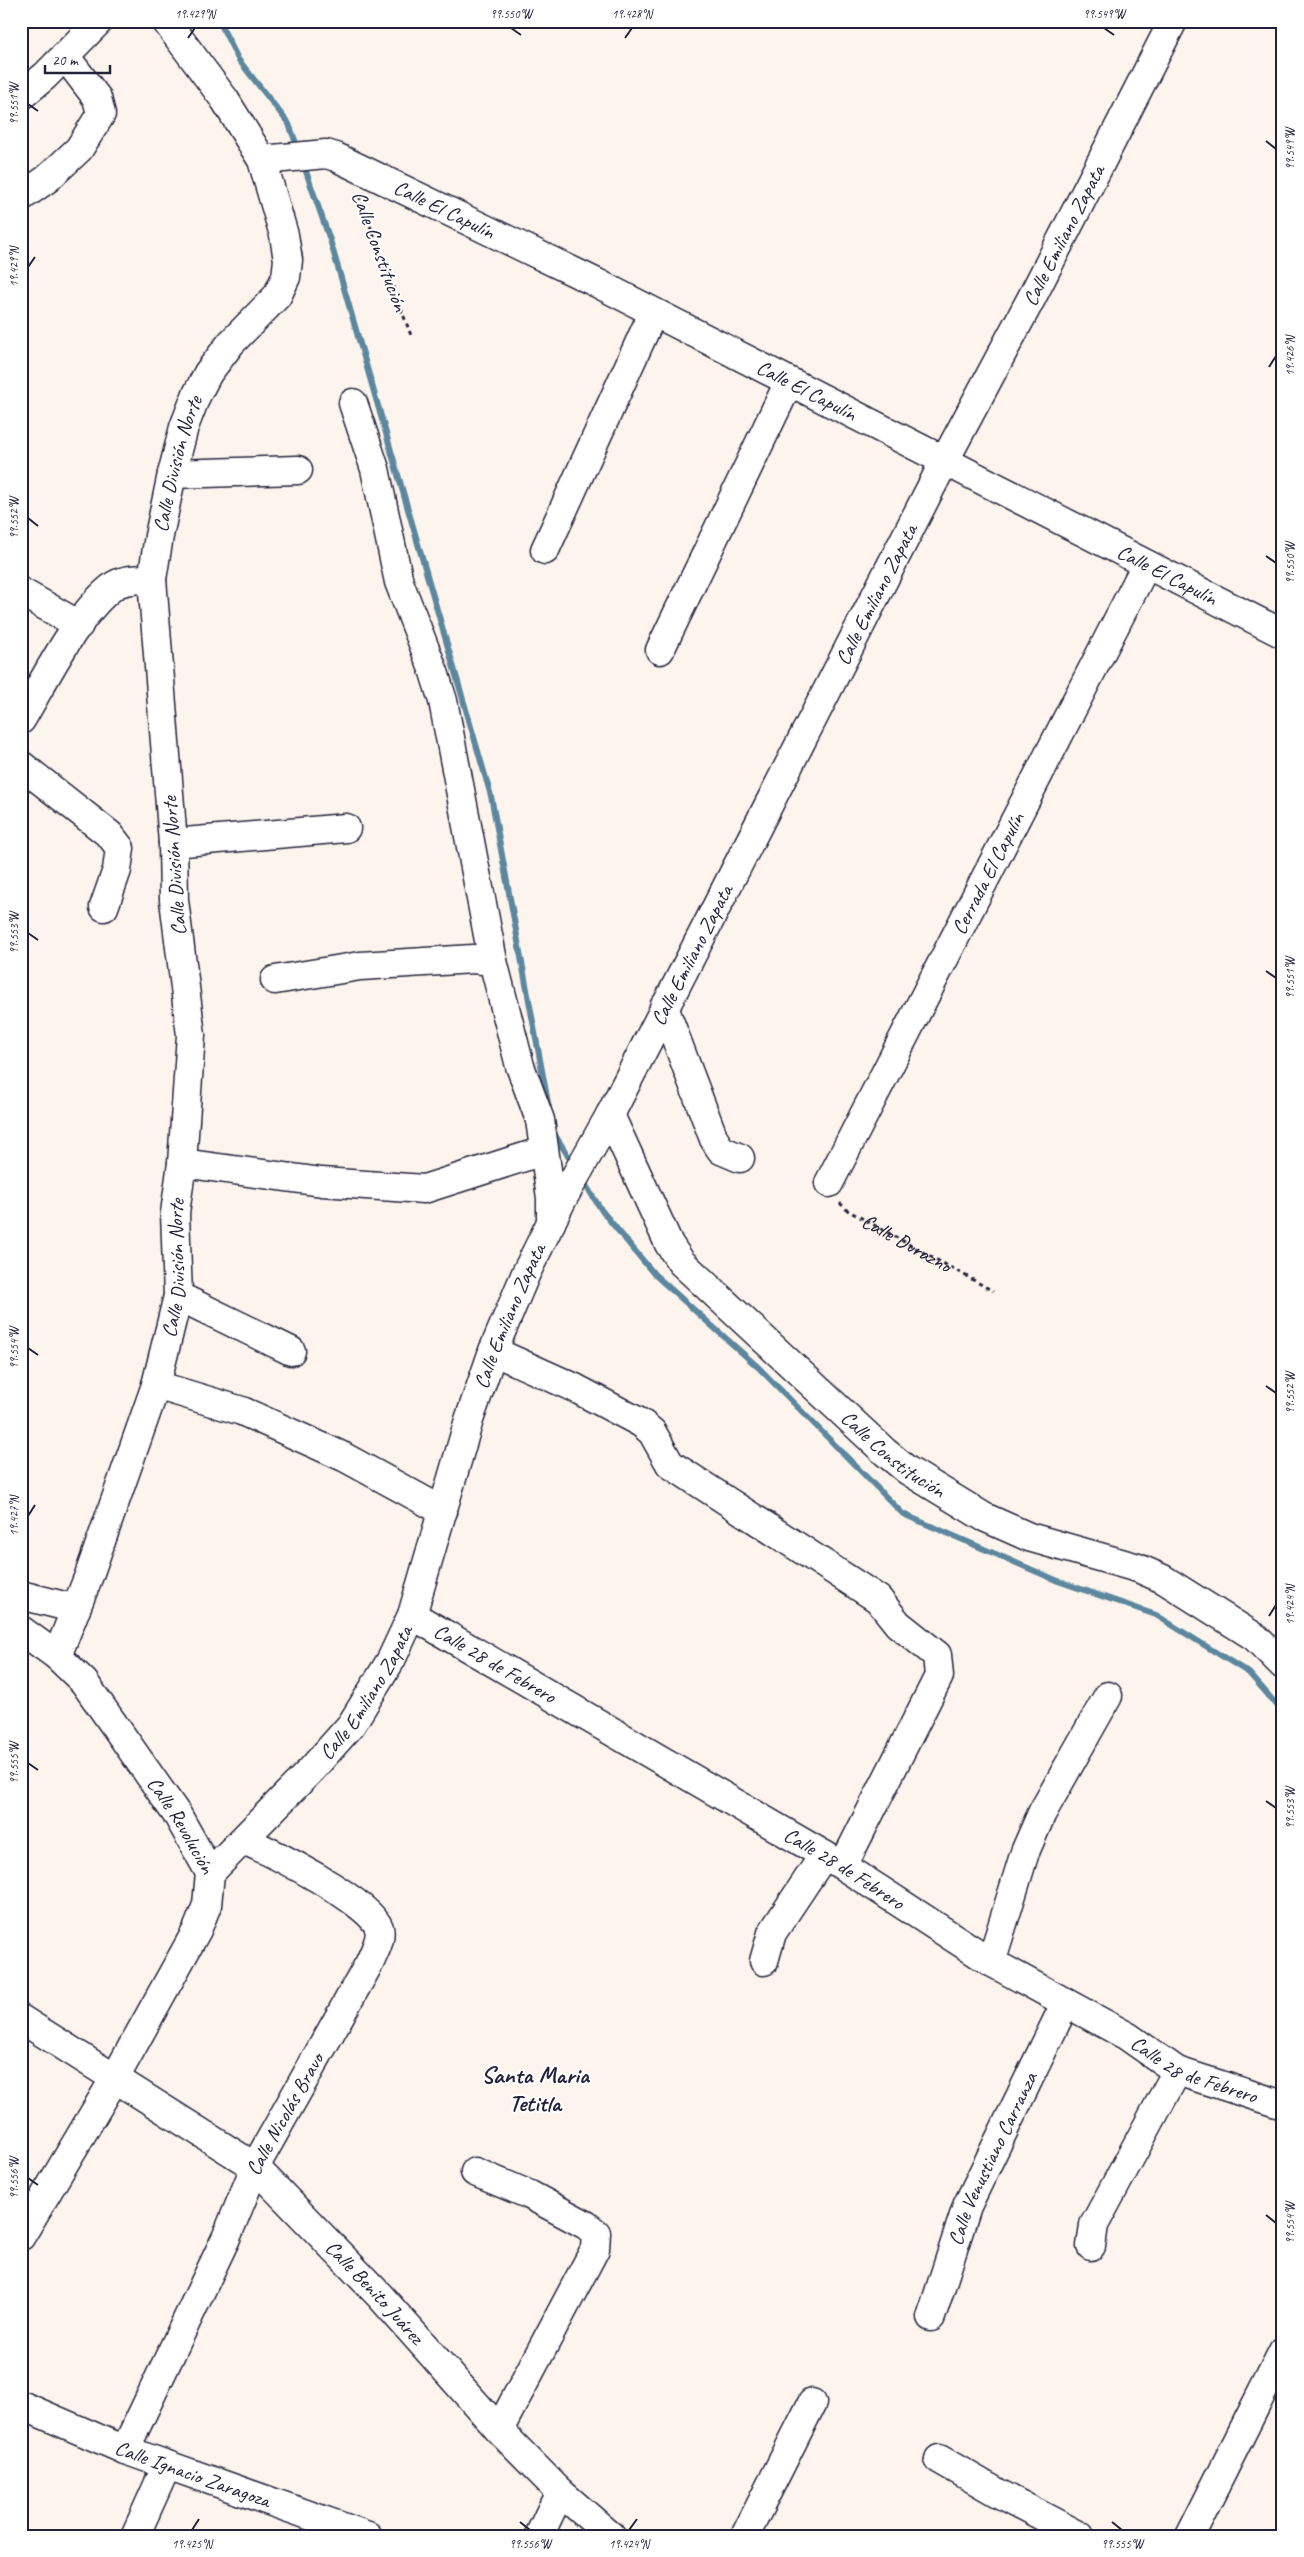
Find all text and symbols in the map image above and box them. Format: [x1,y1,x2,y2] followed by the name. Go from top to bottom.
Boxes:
[175,6,217,22] text: 19.429°N
[490,6,534,22] text: 99.550°W
[612,6,654,22] text: 19.428°N
[1083,6,1127,22] text: 99.549°W
[45,42,110,74] scale bar
[52,51,79,70] text: 20 m
[6,81,22,125] text: 99.551°W
[1282,126,1298,170] text: 99.549°W
[1017,159,1111,310] street label: Calle Emiliano Zapata
[390,174,500,245] street label: Calle El Capulín
[346,187,414,315] street label: Calle Constitución
[6,245,22,287] text: 19.429°N
[1282,334,1298,376] text: 19.426°N
[752,354,862,427] street label: Calle El Capulín
[147,391,208,534] street label: Calle División Norte
[6,495,22,539] text: 99.552°W
[829,518,924,669] street label: Calle Emiliano Zapata
[1113,538,1222,611] street label: Calle El Capulín
[1282,540,1298,584] text: 99.550°W
[156,794,192,936] street label: Calle División Norte
[946,807,1030,939] street label: Cerrada El Capulín
[645,878,740,1030] street label: Calle Emiliano Zapata
[6,910,22,954] text: 99.553°W
[1282,955,1298,999] text: 99.551°W
[155,1196,191,1340] street label: Calle División Norte
[857,1208,958,1280] street label: Calle Durazno
[468,1237,552,1392] street label: Calle Emiliano Zapata
[6,1325,22,1369] text: 99.554°W
[1282,1370,1298,1414] text: 99.552°W
[836,1405,950,1503] street label: Calle Constitución
[6,1494,22,1536] text: 19.427°N
[1282,1583,1298,1625] text: 19.424°N
[429,1618,562,1710] street label: Calle 28 de Febrero
[314,1619,419,1765] street label: Calle Emiliano Zapata
[6,1740,22,1784] text: 99.555°W
[141,1771,221,1879] street label: Calle Revolución
[1282,1785,1298,1829] text: 99.553°W
[779,1821,911,1916] street label: Calle 28 de Febrero
[1126,2030,1262,2109] street label: Calle 28 de Febrero
[240,2046,331,2179] street label: Calle Nicolás Bravo
[481,2060,591,2118] district label: Santa Maria Tetitla
[942,2066,1044,2249] street label: Calle Venustiano Carranza
[6,2155,22,2199] text: 99.556°W
[1282,2200,1298,2244] text: 99.554°W
[320,2235,431,2351] street label: Calle Benito Juárez
[111,2434,276,2514] street label: Calle Ignacio Zaragoza
[172,2536,214,2552] text: 19.425°N
[509,2536,553,2552] text: 99.556°W
[609,2536,651,2552] text: 19.424°N
[1101,2536,1145,2552] text: 99.555°W

